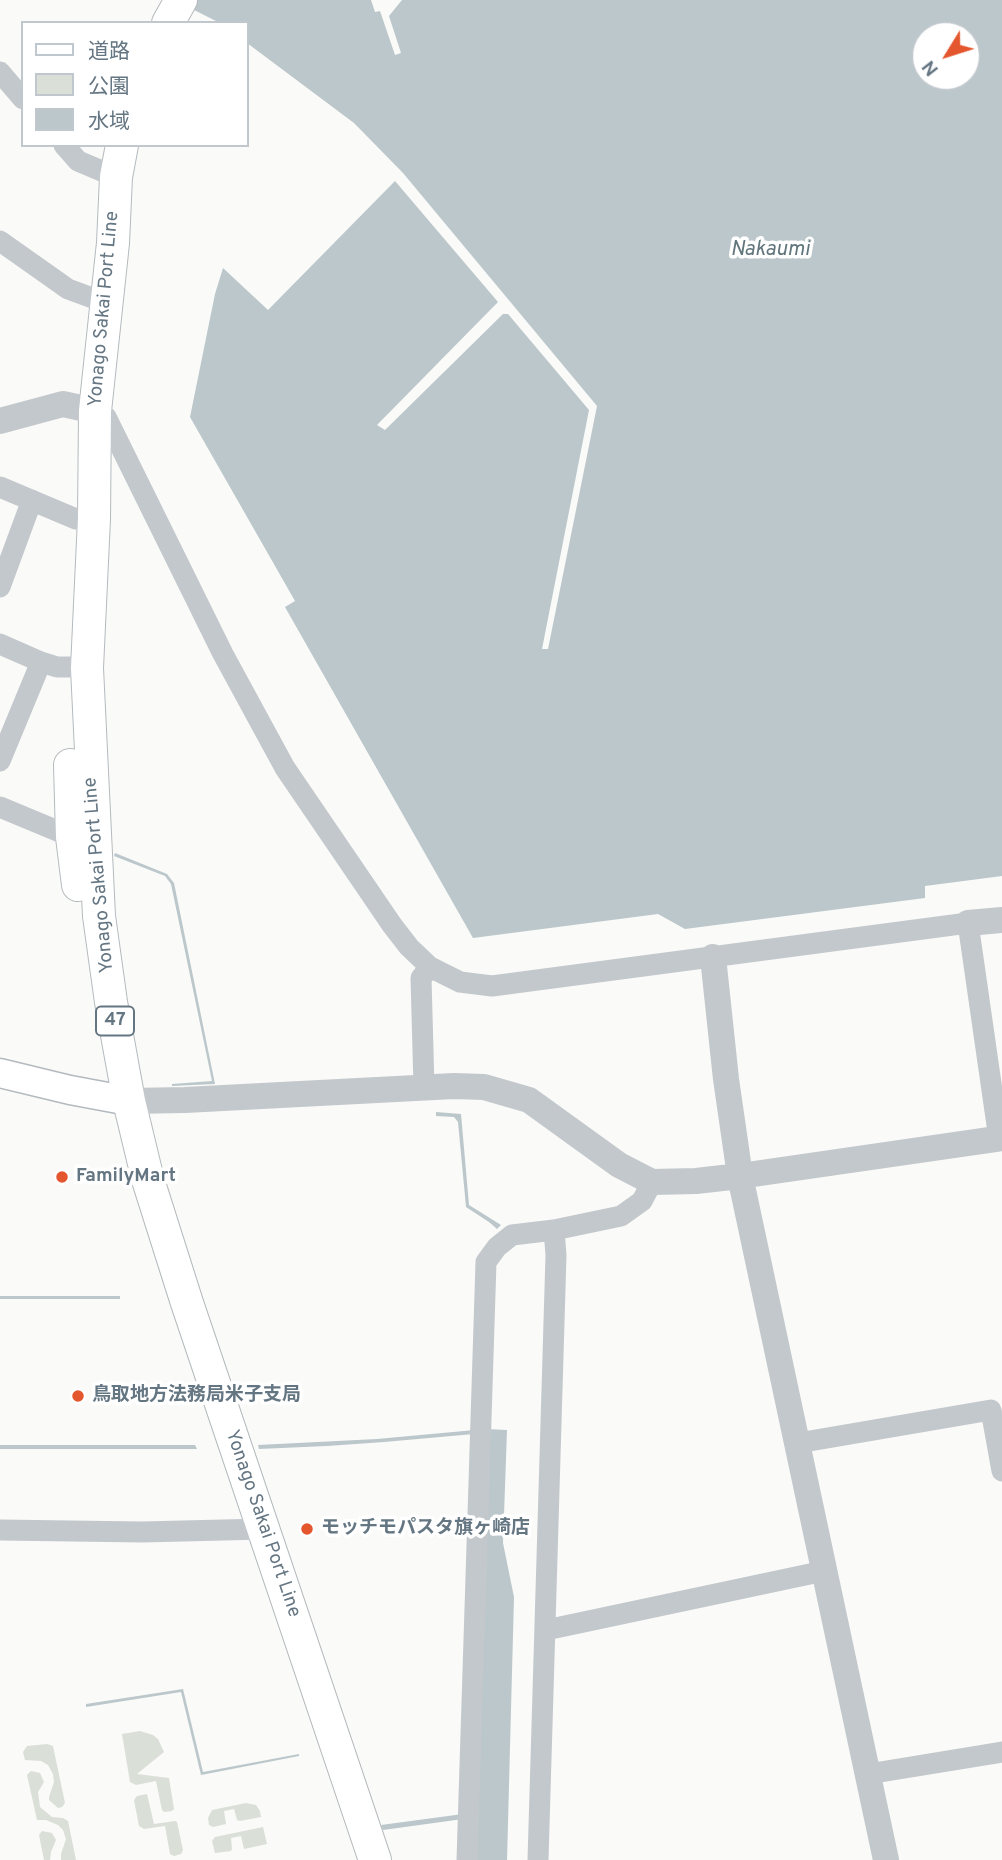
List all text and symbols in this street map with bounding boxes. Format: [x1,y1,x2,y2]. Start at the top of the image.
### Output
legend [21,21,248,147]
north arrow [911,21,981,91]
text: 道路 [88,39,130,66]
text: N [917,55,945,80]
text: 公園 [88,74,130,101]
text: 水域 [88,109,130,136]
street label: Yonago Sakai Port Line [85,210,125,408]
water label: Nakaumi [730,238,810,264]
street label: Yonago Sakai Port Line [80,776,120,974]
road number: 47 [96,1006,134,1036]
place label: FamilyMart [76,1166,176,1188]
marker: FamilyMart [54,1169,70,1185]
place label: 鳥取地方法務局米子支局 [92,1385,301,1407]
marker: 鳥取地方法務局米子支局 [70,1388,86,1404]
street label: Yonago Sakai Port Line [219,1427,305,1621]
place label: モッチモパスタ旗ヶ崎店 [321,1518,530,1540]
marker: モッチモパスタ旗ヶ崎店 [299,1521,315,1537]

